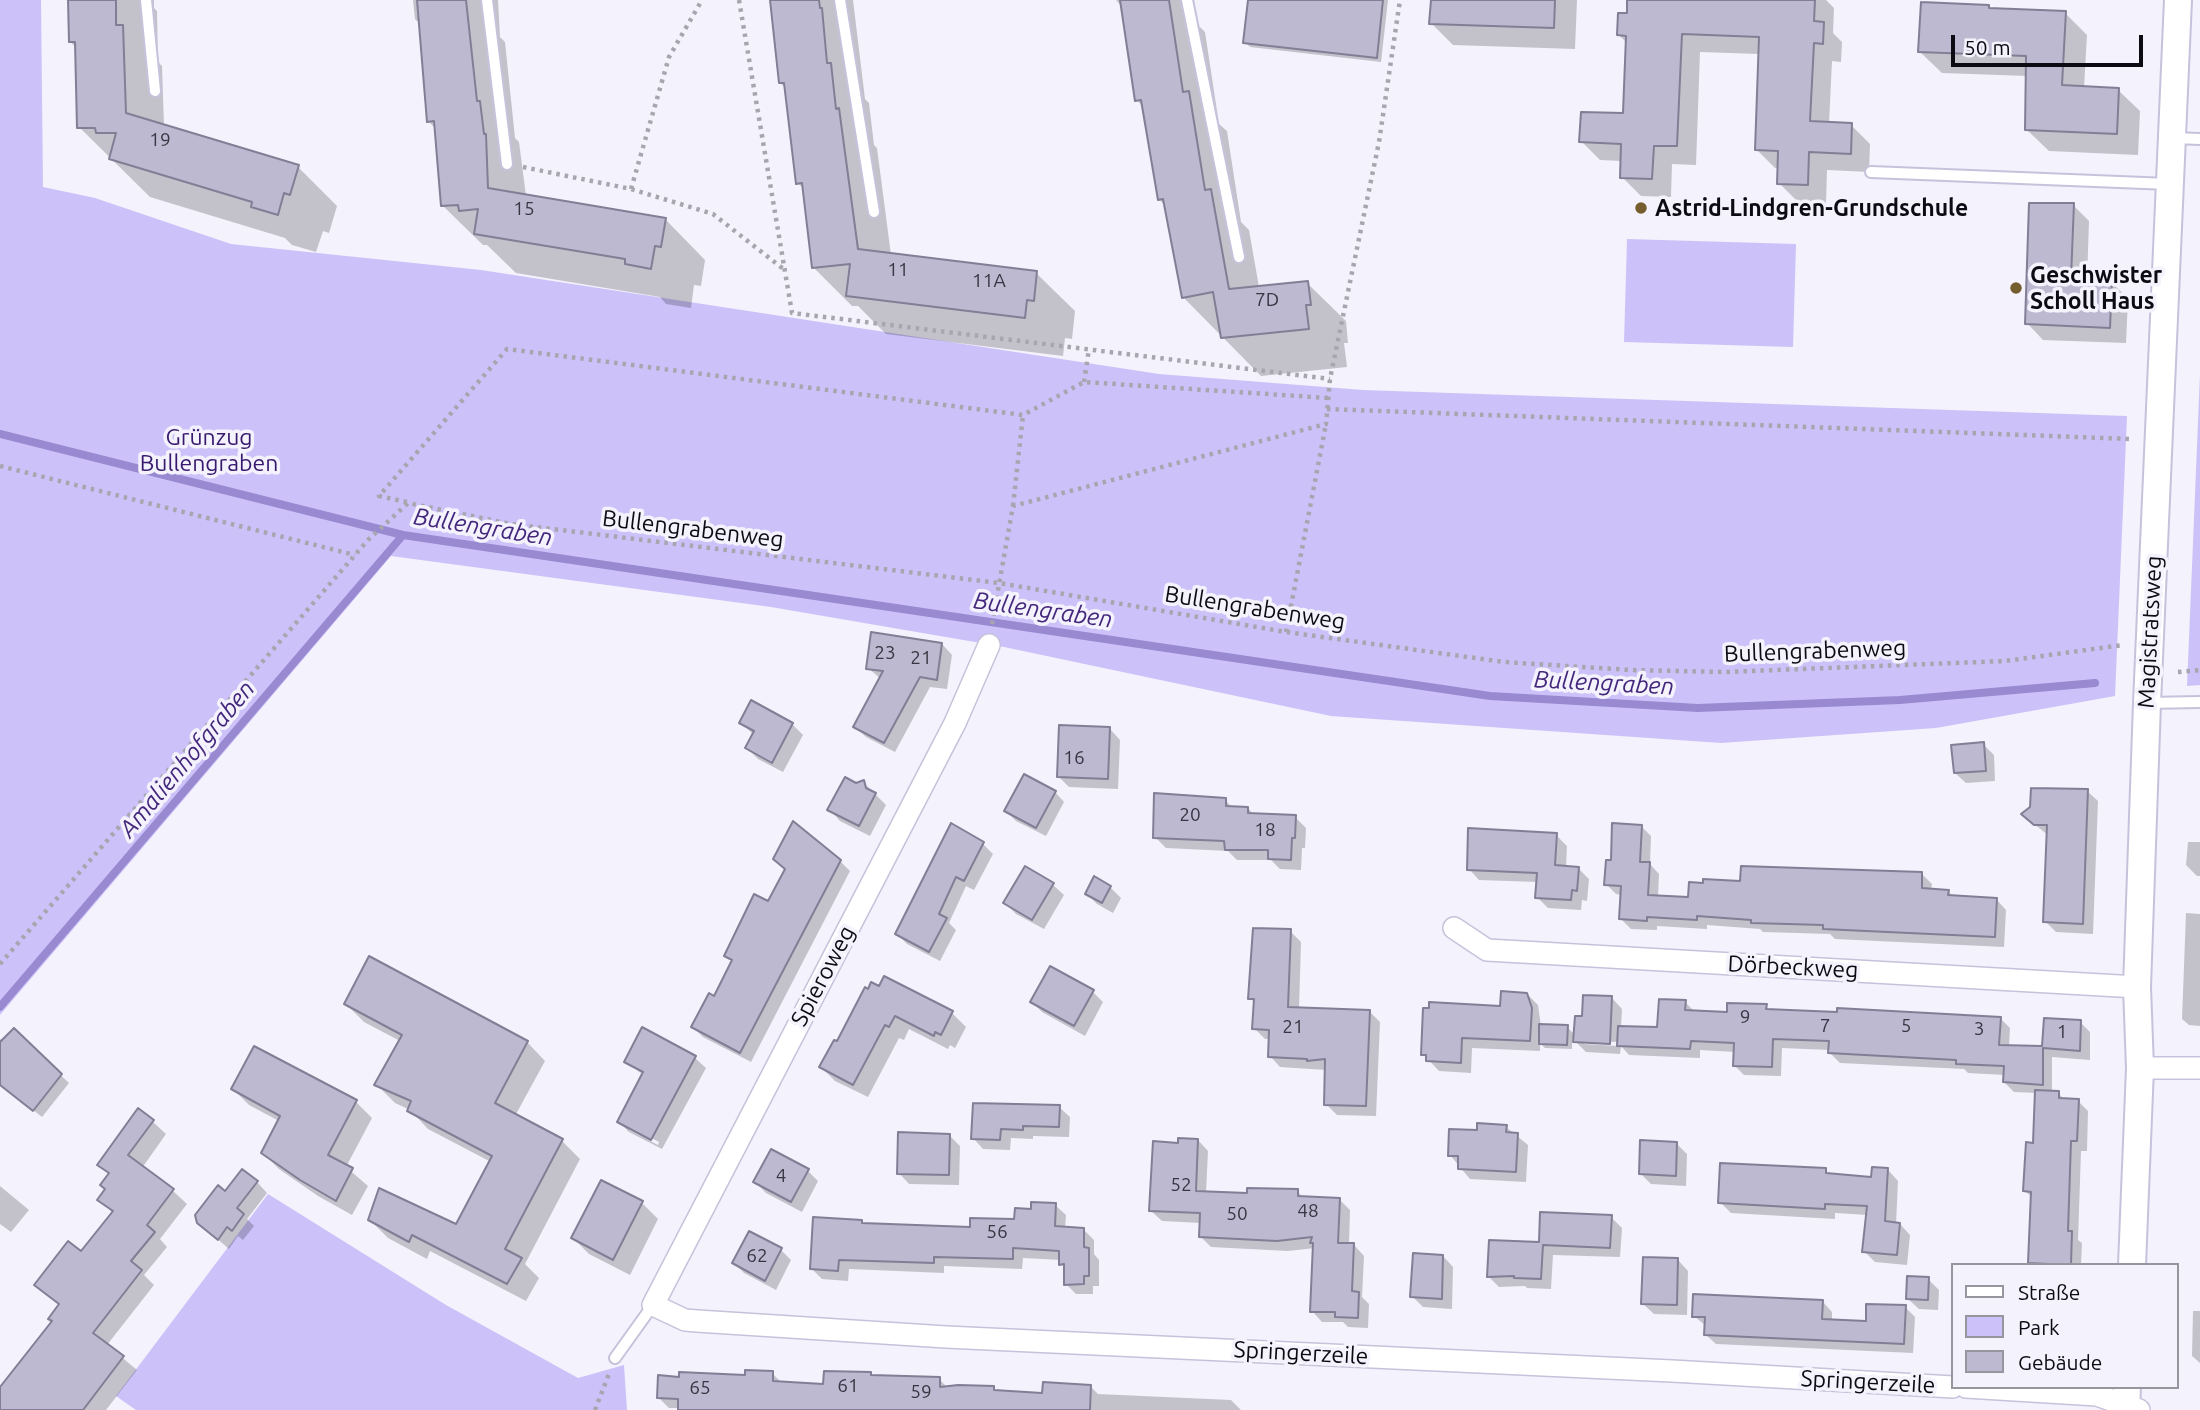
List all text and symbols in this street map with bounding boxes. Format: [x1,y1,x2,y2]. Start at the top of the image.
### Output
scale bar [1955,21,2148,65]
text: 50 m [1964,35,2011,59]
house number: 19 [149,129,171,151]
place label: Astrid-Lindgren-Grundschule [1655,194,1968,222]
house number: 15 [513,198,535,220]
marker: Astrid-Lindgren-Grundschule [1633,200,1649,216]
house number: 11 [887,259,909,281]
place label: Geschwister Scholl Haus [2030,261,2162,315]
house number: 11A [972,270,1006,292]
marker: Geschwister Scholl Haus [2008,280,2024,296]
house number: 7D [1255,289,1279,311]
park label: Grünzug Bullengraben [140,423,278,477]
water label: Bullengraben [412,502,554,552]
street label: Bullengrabenweg [601,504,785,554]
street label: Magistratsweg [2132,555,2168,709]
street label: Bullengrabenweg [1163,580,1347,636]
water label: Bullengraben [972,586,1114,634]
street label: Bullengrabenweg [1723,634,1907,668]
house number: 23 [874,642,896,664]
house number: 21 [910,647,932,669]
water label: Bullengraben [1533,665,1675,701]
water label: Amalienhofgraben [113,675,261,843]
house number: 16 [1063,747,1085,769]
house number: 20 [1179,804,1201,826]
house number: 18 [1254,819,1276,841]
street label: Spieroweg [785,921,861,1031]
street label: Dörbeckweg [1727,950,1859,984]
house number: 9 [1740,1006,1750,1028]
house number: 7 [1820,1015,1830,1037]
house number: 5 [1901,1015,1911,1037]
house number: 21 [1282,1016,1304,1038]
house number: 3 [1974,1018,1984,1040]
house number: 1 [2057,1021,2067,1043]
house number: 4 [776,1165,786,1187]
house number: 52 [1170,1174,1192,1196]
house number: 48 [1297,1200,1319,1222]
house number: 50 [1226,1203,1248,1225]
house number: 56 [986,1221,1008,1243]
house number: 62 [746,1245,768,1267]
legend [1952,1263,2179,1389]
text: Straße [2018,1280,2080,1304]
text: Park [2018,1315,2060,1339]
street label: Springerzeile [1233,1336,1369,1370]
text: Gebäude [2018,1350,2102,1374]
street label: Springerzeile [1800,1365,1936,1399]
house number: 61 [837,1375,859,1397]
house number: 65 [689,1377,711,1399]
house number: 59 [910,1381,932,1403]

